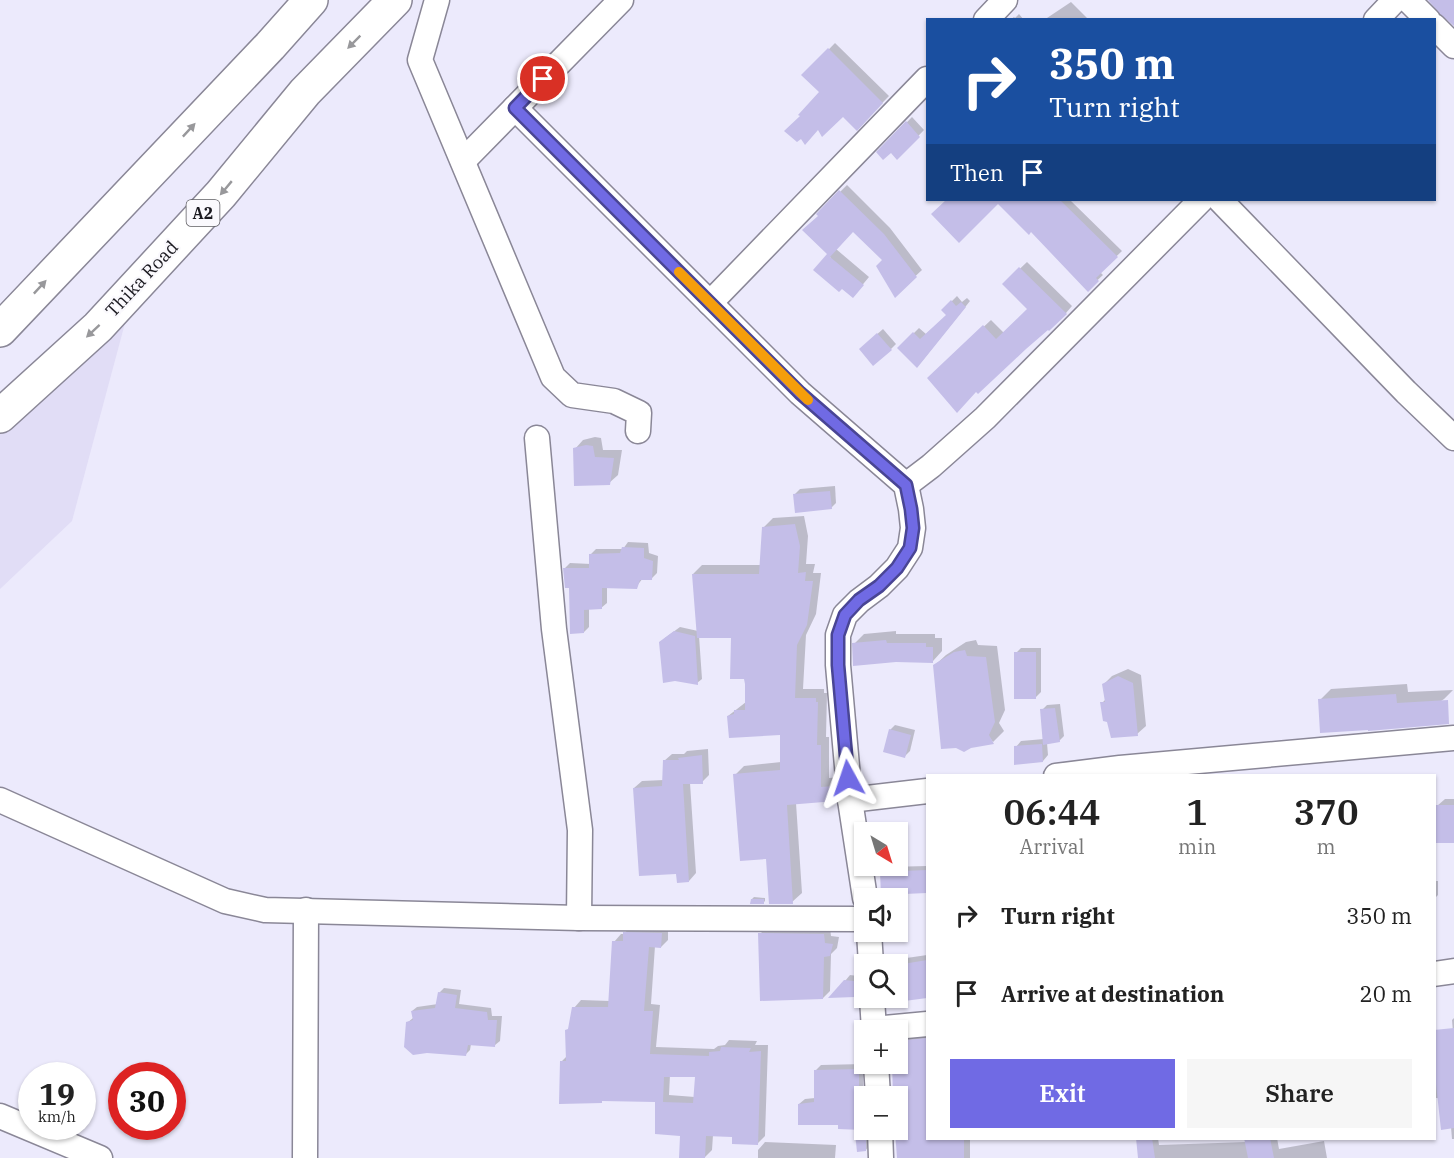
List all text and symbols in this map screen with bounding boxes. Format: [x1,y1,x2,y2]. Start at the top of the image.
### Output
one-way arrow [348,34,362,48]
text: 350 m [1049,36,1175,91]
icon: right [950,42,1028,120]
pin [517,53,568,104]
icon: arrive [526,62,559,95]
text: Turn right [1049,89,1180,124]
one-way arrow [181,124,195,138]
icon: arrive [1016,156,1049,189]
text: Then [950,158,1004,187]
one-way arrow [219,180,232,196]
road number: A2 [186,200,220,226]
street label: Thika Road [100,236,183,322]
one-way arrow [33,280,47,295]
one-way arrow [86,324,101,337]
position arrow [816,746,880,810]
text: 06:44 [1003,788,1101,835]
text: 1 [1186,788,1208,835]
text: 370 [1294,788,1359,835]
north arrow [854,822,908,876]
map controls [854,822,908,1140]
text: Arrival [1019,833,1085,860]
text: min [1178,833,1216,860]
text: m [1317,833,1336,860]
button: sound [854,888,908,942]
icon: right [950,899,983,932]
text: Turn right [1001,901,1115,930]
text: 350 m [1346,901,1412,930]
button: search [854,954,908,1008]
icon: arrive [950,977,983,1010]
text: Arrive at destination [1001,979,1224,1008]
text: 20 m [1360,979,1412,1008]
button: + [854,1020,908,1074]
button: Exit [950,1059,1175,1128]
button: Share [1187,1059,1412,1128]
speed limit sign: 30 [108,1062,186,1140]
text: 19 [39,1074,75,1113]
button: − [854,1086,908,1140]
text: km/h [38,1107,76,1126]

